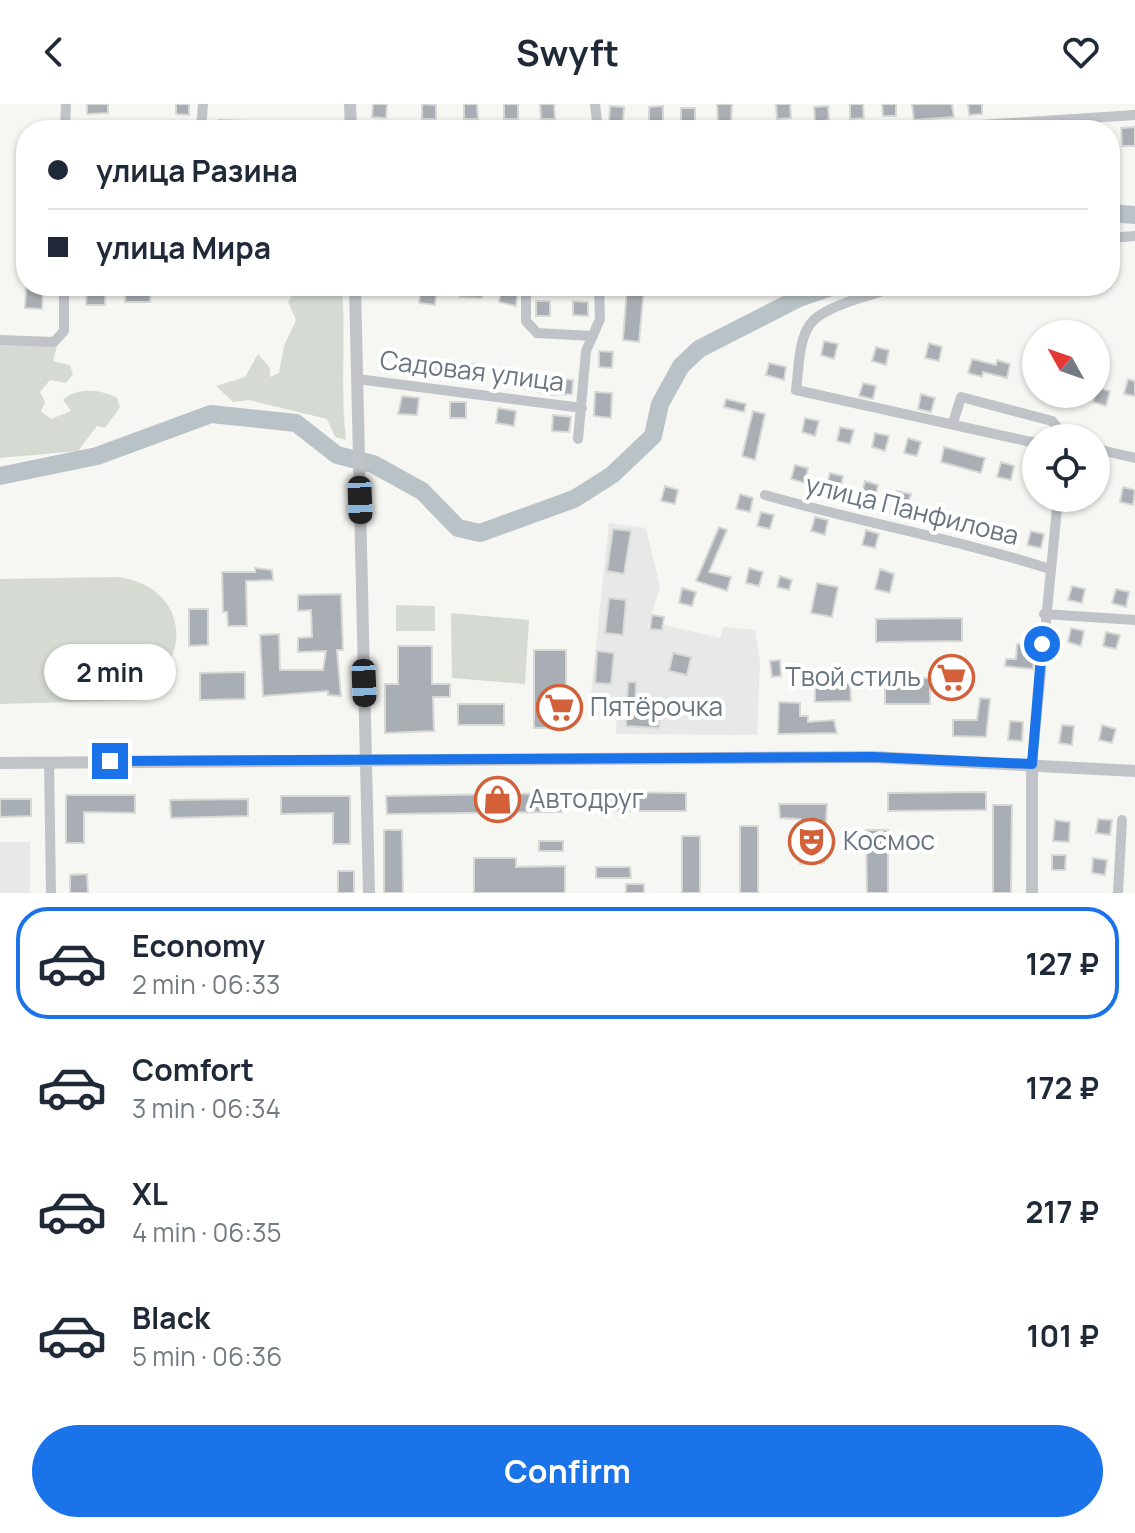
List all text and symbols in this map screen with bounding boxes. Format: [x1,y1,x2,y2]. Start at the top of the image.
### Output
text: Swyft [516,28,619,77]
icon: back [32,30,76,74]
icon: heart [1059,30,1103,74]
text: улица Разина [96,150,298,191]
text: улица Мира [96,227,271,268]
north arrow [1022,320,1110,408]
map controls [1022,320,1110,512]
street label: Садовая улица [378,341,566,399]
button: locate [1022,424,1110,512]
street label: улица Панфилова [802,465,1023,553]
car [347,476,373,524]
route start [1024,626,1060,662]
callout: 2 min [44,645,176,701]
supermarket icon: Твой стиль [928,653,976,701]
text: 2 min [76,654,144,690]
place label: Твой стиль [785,658,921,694]
car [351,659,377,707]
supermarket icon: Пятёрочка [535,683,583,731]
place label: Пятёрочка [590,688,723,724]
route end [92,743,128,779]
shop icon: Автодруг [474,775,522,823]
place label: Автодруг [529,780,644,816]
theatre icon: Космос [788,817,836,865]
place label: Космос [843,822,935,858]
text: Economy [132,925,265,966]
icon: car [36,927,108,999]
text: 127 ₽ [1025,943,1099,984]
text: 2 min · 06:33 [132,966,280,1002]
text: Comfort [132,1049,254,1090]
icon: car [36,1051,108,1123]
text: 172 ₽ [1025,1067,1099,1108]
text: 3 min · 06:34 [132,1090,281,1126]
text: XL [132,1173,168,1214]
icon: car [36,1175,108,1247]
text: 217 ₽ [1025,1191,1099,1232]
text: 4 min · 06:35 [132,1214,282,1250]
text: Black [132,1297,210,1338]
icon: car [36,1299,108,1371]
text: 101 ₽ [1026,1315,1099,1356]
text: 5 min · 06:36 [132,1338,282,1374]
button: Confirm [32,1425,1103,1517]

